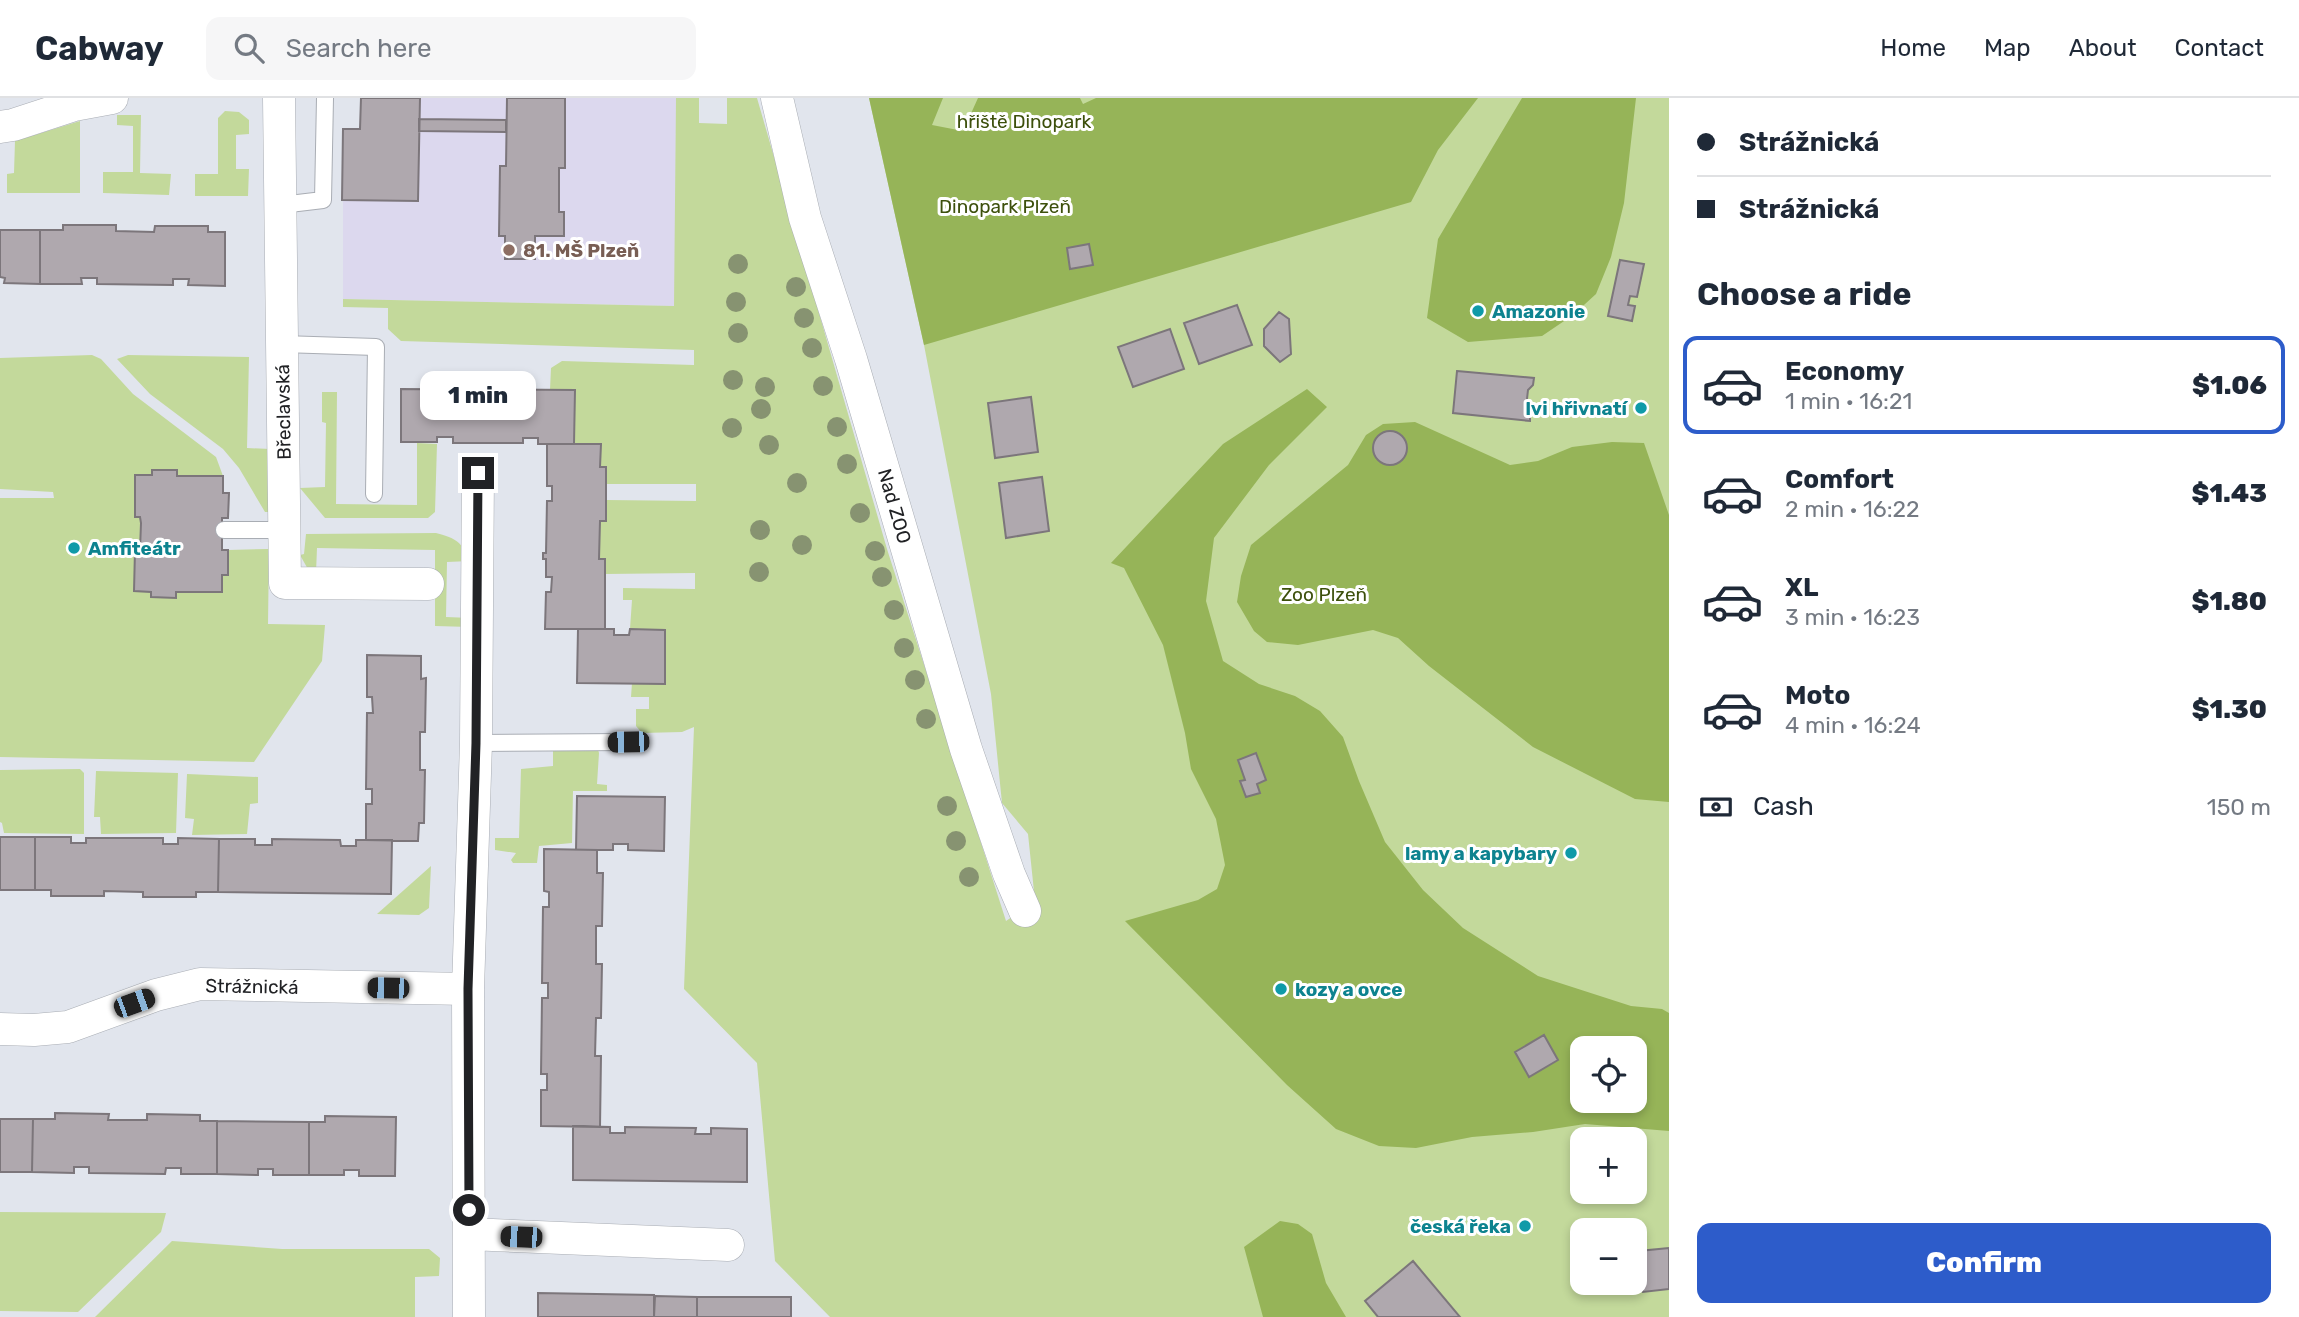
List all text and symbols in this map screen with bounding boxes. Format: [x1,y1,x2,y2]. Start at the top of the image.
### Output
search box [206,17,696,80]
text: Cabway [35,29,164,68]
icon: search [230,29,268,67]
text: Search here [286,33,432,64]
text: Home [1880,34,1946,62]
text: Map [1984,34,2031,62]
text: About [2069,34,2137,62]
text: Contact [2175,34,2264,62]
park label: hřiště Dinopark [957,110,1092,133]
text: Strážnická [1739,127,1879,158]
text: Strážnická [1739,194,1879,225]
park label: Dinopark Plzeň [939,195,1071,218]
place label: 81. MŠ Plzeň [523,239,639,262]
marker: 81. MŠ Plzeň [501,242,517,258]
text: Choose a ride [1697,275,1911,313]
place label: Amazonie [1492,300,1585,323]
marker: Amazonie [1470,303,1486,319]
icon: car [1701,354,1764,417]
text: Economy [1785,356,1904,387]
street label: Břeclavská [271,364,296,460]
text: $1.06 [2192,370,2267,401]
callout: 1 min [420,372,536,420]
text: 1 min [448,381,508,409]
text: 1 min · 16:21 [1785,387,1912,415]
place label: lvi hřivnatí [1525,397,1629,420]
marker: lvi hřivnatí [1633,400,1649,416]
route end [462,457,494,489]
icon: car [1701,462,1764,525]
text: Comfort [1785,464,1894,495]
street label: Nad ZOO [873,466,916,546]
text: $1.43 [2192,478,2267,509]
text: 2 min · 16:22 [1785,495,1920,523]
place label: Amfiteátr [88,537,181,560]
marker: Amfiteátr [66,540,82,556]
icon: car [1701,570,1764,633]
text: XL [1785,572,1818,603]
park label: Zoo Plzeň [1281,583,1367,606]
text: $1.80 [2191,586,2267,617]
text: 3 min · 16:23 [1785,603,1920,631]
icon: car [1701,678,1764,741]
text: Moto [1785,680,1850,711]
text: $1.30 [2192,694,2267,725]
text: 4 min · 16:24 [1785,711,1921,739]
car [607,731,650,753]
icon: cash [1697,788,1735,826]
text: Cash [1753,791,1814,822]
text: 150 m [2207,793,2271,821]
place label: lamy a kapybary [1405,842,1558,865]
marker: lamy a kapybary [1563,845,1579,861]
street label: Strážnická [205,974,299,999]
car [367,977,410,999]
place label: kozy a ovce [1295,978,1402,1001]
marker: kozy a ovce [1273,981,1289,997]
car [111,986,158,1020]
map controls [1570,1036,1647,1295]
button: locate [1570,1036,1647,1113]
button: + [1570,1127,1647,1204]
route start [453,1194,485,1226]
place label: česká řeka [1410,1215,1511,1238]
marker: česká řeka [1517,1218,1533,1234]
button: − [1570,1218,1647,1295]
button: Confirm [1697,1223,2271,1303]
car [500,1226,543,1248]

